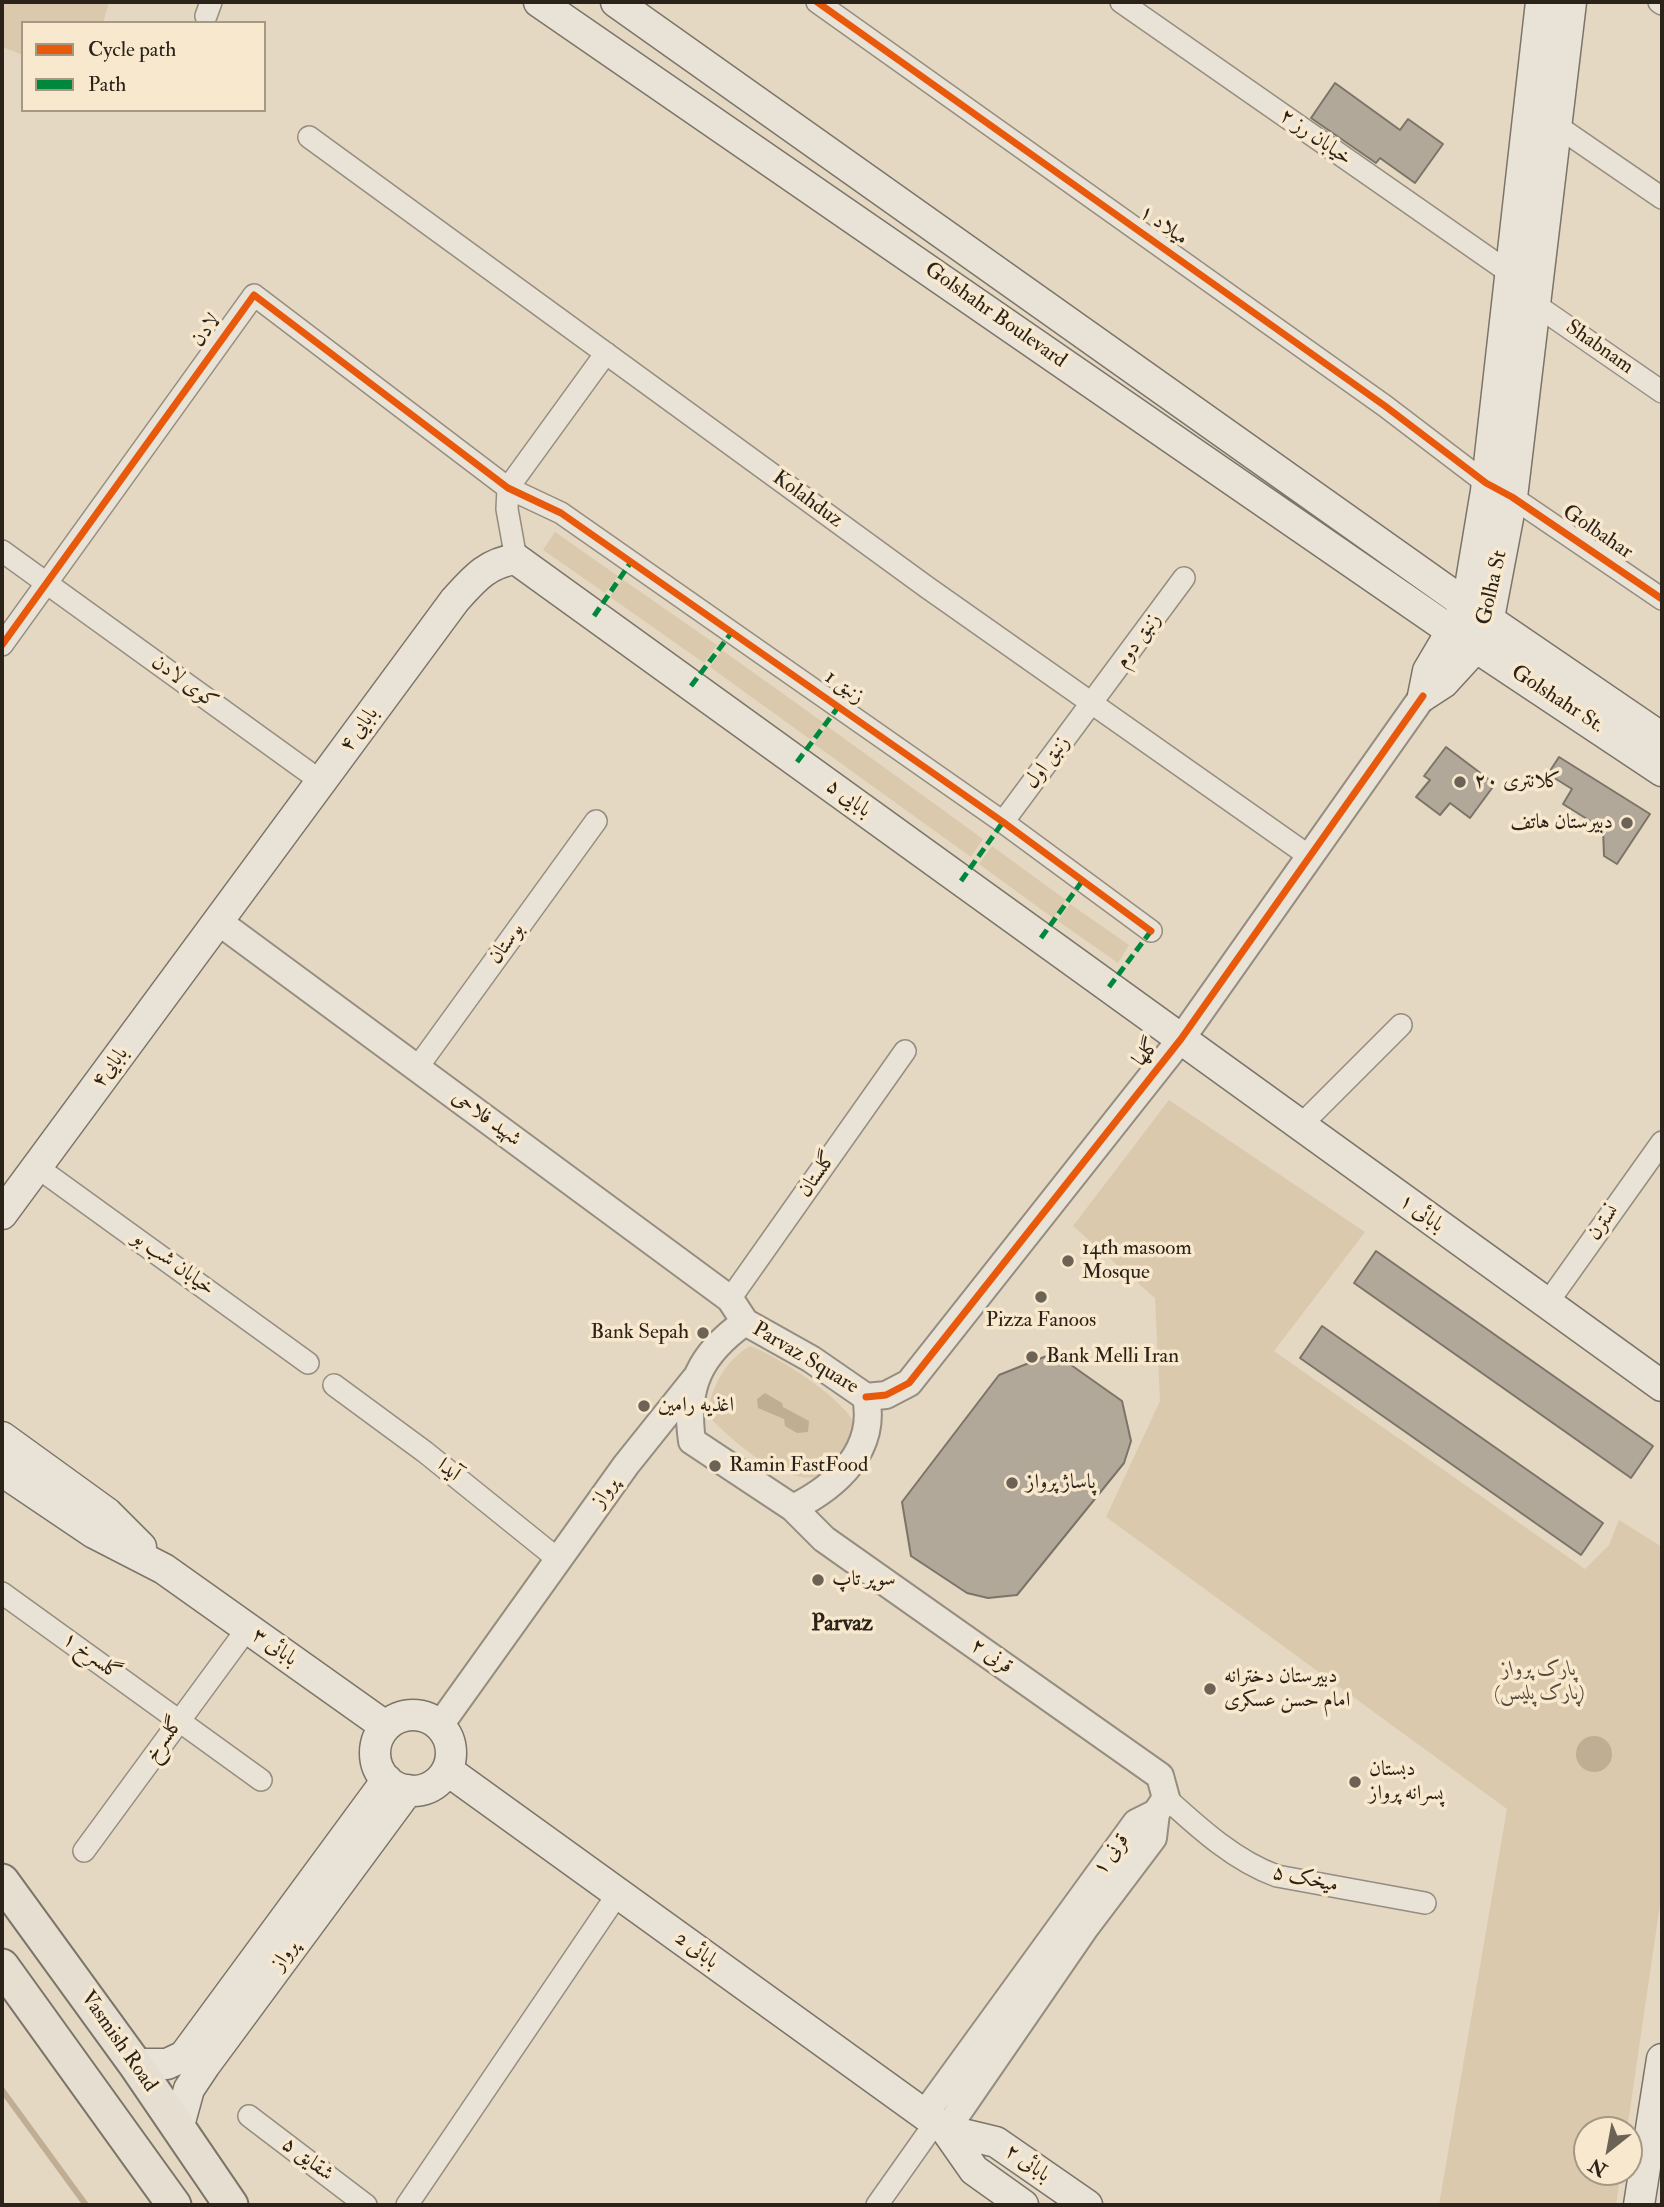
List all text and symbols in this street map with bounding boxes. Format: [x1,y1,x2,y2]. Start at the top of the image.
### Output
legend [21,21,266,112]
text: Cycle path [88,36,176,63]
text: Path [88,71,126,98]
street label: خیابان رز ۲ [1274,104,1356,172]
street label: میلاد ۱ [1134,200,1192,252]
street label: Golshahr Boulevard [919,258,1071,374]
street label: لادن [187,309,227,353]
street label: Shabnam [1560,315,1638,381]
street label: Kolahduz [767,466,847,534]
street label: Golbahar [1557,500,1637,566]
street label: Golha St [1472,548,1514,628]
street label: زنبق دوم [1111,608,1167,674]
street label: کوی لادن [146,650,222,716]
street label: Golshahr St. [1506,661,1608,739]
street label: زنبق 1 [819,666,869,710]
street label: بابایی ۴ [335,702,385,758]
street label: زنبق اول [1020,731,1076,795]
place label: کلانتری ۲۰ [1474,769,1561,795]
street label: ۵ بابایی [820,774,876,824]
marker: کلانتری ۲۰ [1452,774,1468,790]
place label: دبیرستان هاتف [1510,810,1613,836]
marker: دبیرستان هاتف [1619,815,1635,831]
street label: بوستان [484,918,530,970]
street label: گلها [1128,1034,1166,1072]
street label: بابایی۴ [87,1042,135,1094]
street label: شهید فلاحی [446,1085,526,1153]
street label: گلستان [793,1147,843,1203]
street label: بابائی ۱ [1393,1189,1449,1239]
street label: نسترن [1583,1200,1625,1246]
street label: خیابان شب بو [127,1226,219,1302]
place label: 14th masoom Mosque [1082,1236,1192,1286]
marker: 14th masoom Mosque [1060,1253,1076,1269]
marker: Pizza Fanoos [1033,1289,1049,1305]
place label: Pizza Fanoos [986,1308,1096,1334]
street label: Parvaz Square [747,1317,863,1401]
place label: Bank Sepah [591,1320,689,1346]
marker: Bank Sepah [695,1325,711,1341]
place label: Bank Melli Iran [1046,1344,1179,1370]
marker: Bank Melli Iran [1024,1349,1040,1365]
place label: اغذیه رامین [658,1393,734,1419]
marker: اغذیه رامین [636,1398,652,1414]
place label: Ramin FastFood [729,1453,868,1479]
street label: آیدا [431,1454,465,1488]
marker: Ramin FastFood [707,1458,723,1474]
place label: پاساژ پرواز [1026,1470,1096,1496]
street label: پرواز [587,1473,625,1513]
marker: پاساژ پرواز [1004,1475,1020,1491]
place label: سوپر تاپ [832,1567,896,1593]
marker: سوپر تاپ [810,1572,826,1588]
district label: Parvaz [811,1611,873,1639]
street label: بابائی ۳ [246,1623,302,1673]
street label: گلسرخ ۱ [57,1627,125,1687]
street label: قرنی ۲ [965,1634,1017,1680]
park label: پارک پرواز (پارک پلیس) [1494,1657,1584,1707]
place label: دبیرستان دخترانه امام حسن عسکری [1224,1664,1350,1714]
marker: دبیرستان دخترانه امام حسن عسکری [1202,1681,1218,1697]
street label: گلسرخ [140,1712,190,1768]
place label: دبستان پسرانه پرواز [1369,1757,1444,1807]
marker: دبستان پسرانه پرواز [1347,1774,1363,1790]
street label: قرنی ۱ [1088,1829,1136,1881]
street label: میخک ۵ [1270,1861,1340,1899]
street label: بابائی 2 [669,1927,723,1975]
street label: پرواز [267,1936,305,1976]
street label: Vasmish Road [74,1987,162,2097]
north arrow [1573,2116,1643,2186]
street label: شقایق ۵ [276,2132,338,2188]
street label: بابائی ۲ [999,2139,1055,2189]
text: N [1585,2153,1612,2182]

